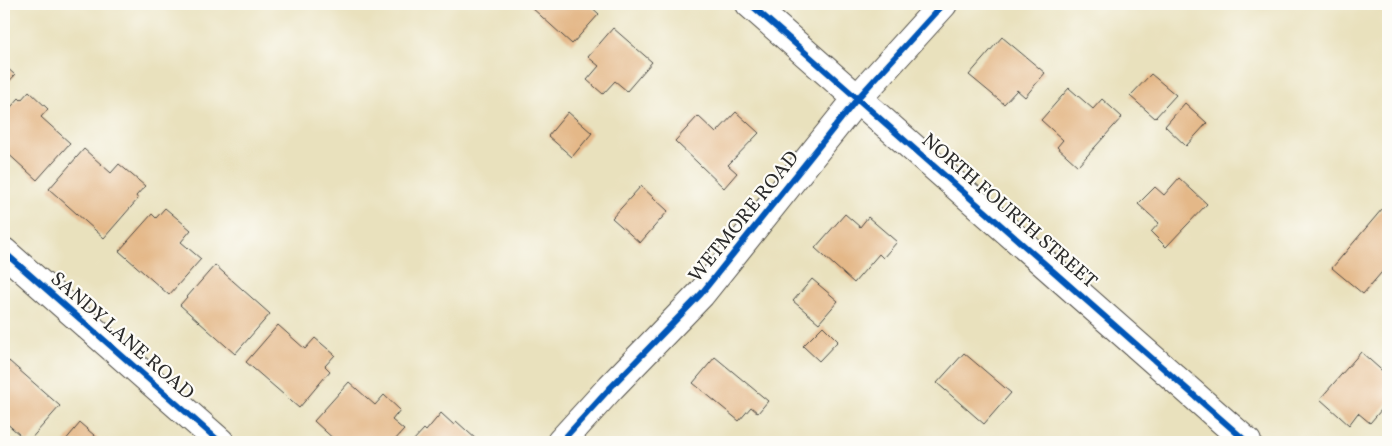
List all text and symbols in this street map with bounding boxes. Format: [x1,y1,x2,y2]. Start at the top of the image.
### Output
street label: NORTH FOURTH STREET [915,127,1103,296]
street label: WETMORE ROAD [683,145,806,289]
street label: SANDY LANE ROAD [44,266,200,407]

